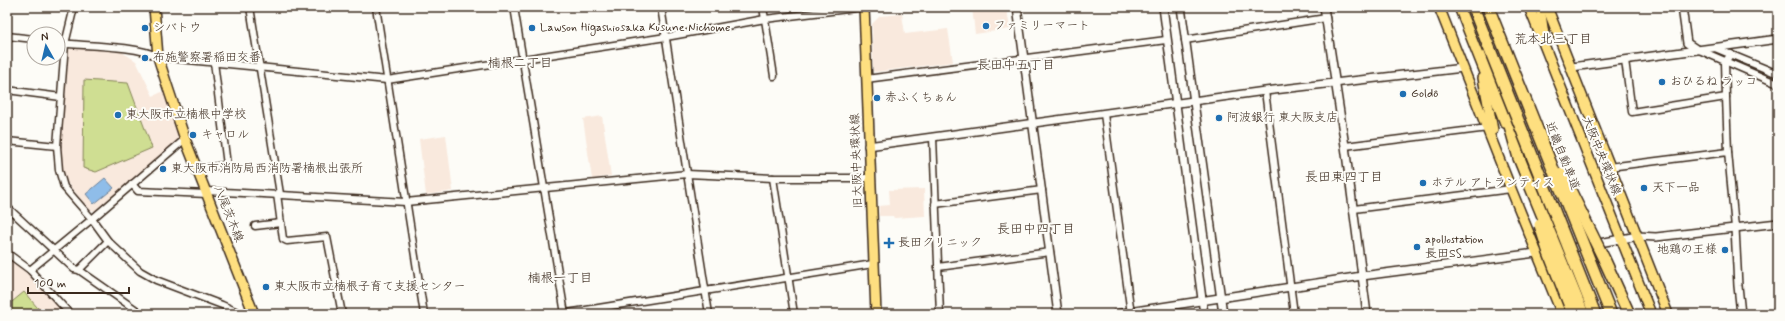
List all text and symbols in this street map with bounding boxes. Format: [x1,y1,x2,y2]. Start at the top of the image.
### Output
place label: ファミリーマート [994,18,1090,34]
place label: シバトウ [153,20,201,36]
place label: Lawson Higashiosaka Kusune Nichome [540,20,730,36]
marker: ファミリーマート [981,21,991,31]
marker: シバトウ [140,23,150,33]
marker: Lawson Higashiosaka Kusune Nichome [527,23,537,33]
north arrow [26,26,66,66]
text: N [40,30,49,45]
district label: 荒本北三丁目 [1514,31,1592,48]
place label: 布施警察署稲田交番 [153,50,261,66]
marker: 布施警察署稲田交番 [140,53,150,63]
district label: 楠根二丁目 [487,55,553,72]
district label: 長田中五丁目 [977,57,1055,74]
place label: おひるね ラッコ [1670,74,1757,90]
marker: おひるね ラッコ [1657,77,1667,87]
place label: Goldô [1411,86,1438,102]
marker: Goldô [1398,89,1408,99]
place label: 赤ふくちぁん [885,90,957,106]
marker: 赤ふくちぁん [872,93,882,103]
place label: 東大阪市立楠根中学校 [126,107,246,123]
marker: 東大阪市立楠根中学校 [113,110,123,120]
place label: 阿波銀行 東大阪支店 [1227,110,1338,126]
street label: 旧大阪中央環状線 [847,113,867,209]
marker: 阿波銀行 東大阪支店 [1214,113,1224,123]
street label: 大阪中央環状線 [1578,114,1624,198]
street label: 近畿自動車道 [1541,120,1583,192]
place label: キャロル [201,127,249,143]
marker: キャロル [188,130,198,140]
place label: 東大阪市消防局西消防署楠根出張所 [171,161,363,177]
marker: 東大阪市消防局西消防署楠根出張所 [158,164,168,174]
district label: 長田東四丁目 [1305,169,1383,186]
place label: ホテル アトランティス [1431,175,1554,191]
marker: ホテル アトランティス [1418,178,1428,188]
place label: 天下一品 [1652,180,1700,196]
street label: 八尾茨木線 [209,183,247,245]
marker: 天下一品 [1639,183,1649,193]
district label: 長田中四丁目 [997,221,1075,238]
place label: apollostation 長田SS [1425,232,1484,262]
place label: 長田クリニック [898,235,982,251]
marker: 長田クリニック [883,237,895,249]
marker: apollostation 長田SS [1412,242,1422,252]
place label: 地鶏の王様 [1657,242,1717,258]
marker: 地鶏の王様 [1720,245,1730,255]
scale bar [28,269,129,295]
district label: 楠根一丁目 [527,270,593,287]
text: 100 m [34,276,66,292]
place label: 東大阪市立楠根子育て支援センター [274,279,466,295]
marker: 東大阪市立楠根子育て支援センター [261,282,271,292]

